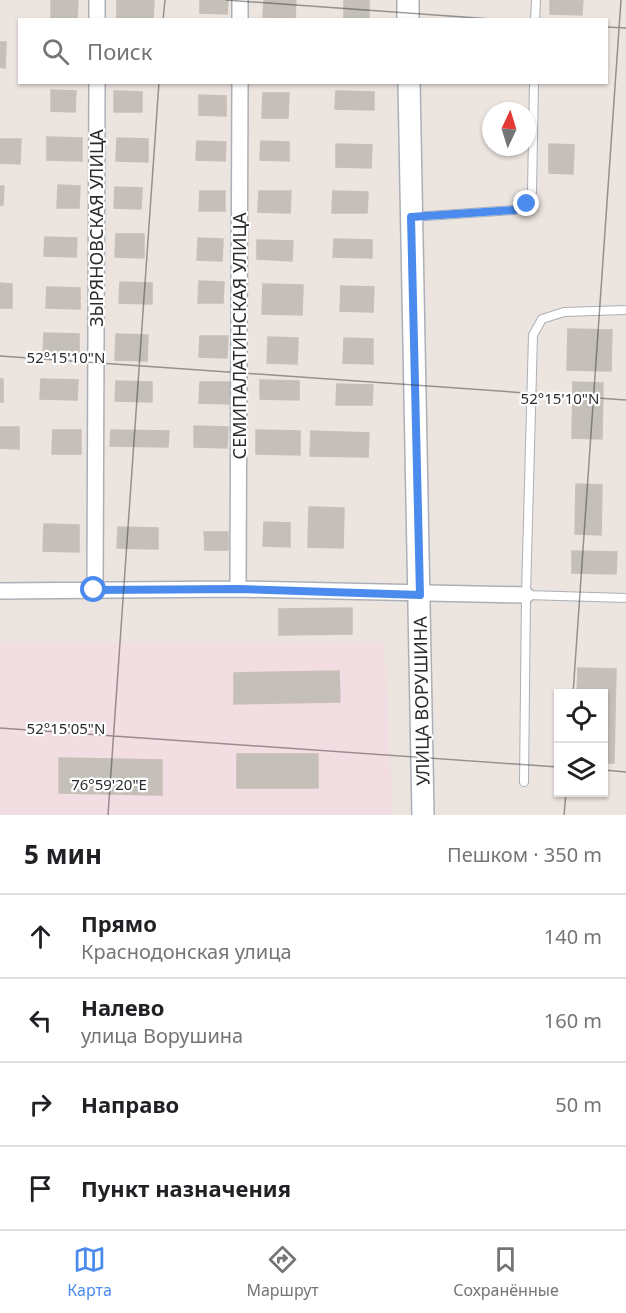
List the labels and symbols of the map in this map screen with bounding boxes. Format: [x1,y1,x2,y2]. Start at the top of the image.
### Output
north arrow [482,102,536,156]
street label: ЗЫРЯНОВСКАЯ УЛИЦА [84,129,108,327]
route end [513,190,539,216]
street label: СЕМИПАЛАТИНСКАЯ УЛИЦА [227,212,251,459]
text: 52°15'10"N [27,347,105,367]
text: 52°15'10"N [521,388,599,408]
route start [80,576,106,602]
street label: УЛИЦА ВОРУШИНА [408,616,434,786]
text: 52°15'05"N [27,718,105,738]
text: 76°59'20"E [71,774,147,794]

